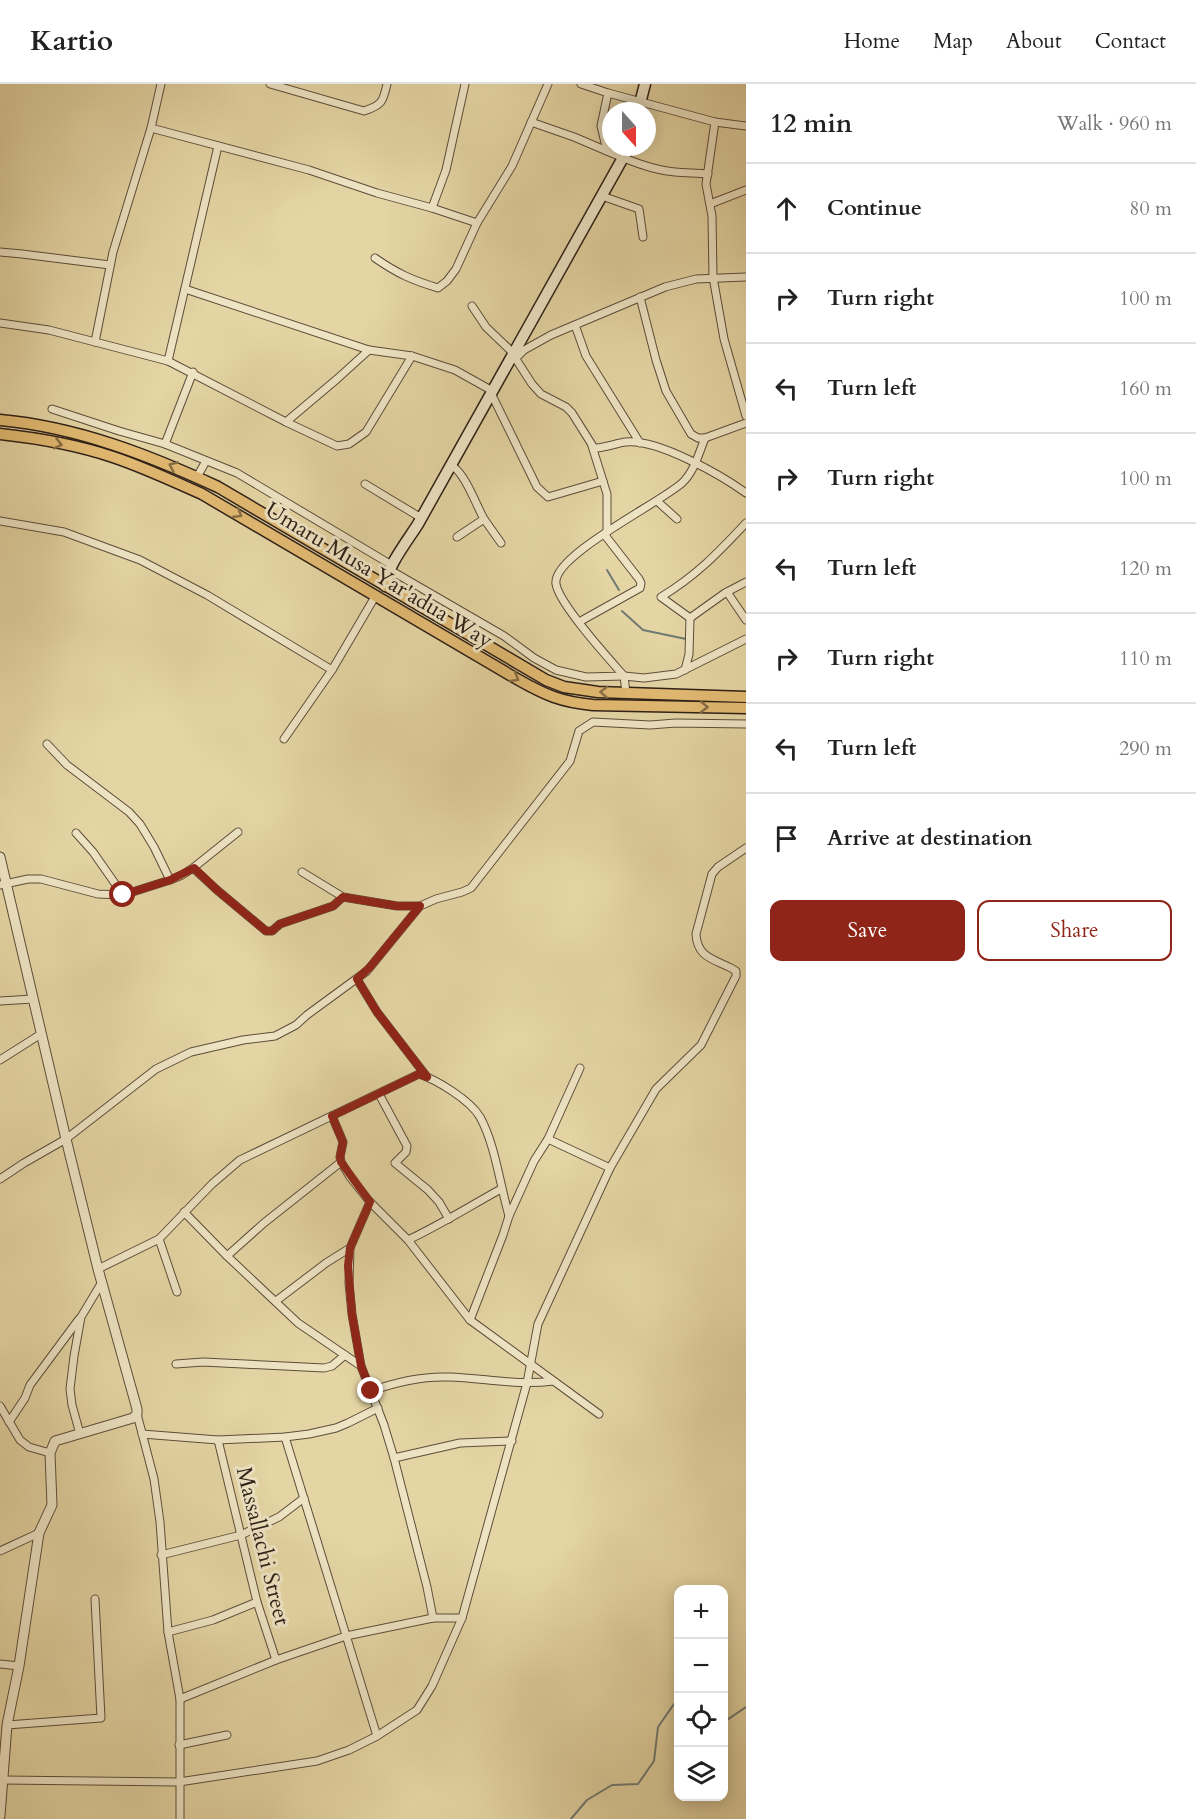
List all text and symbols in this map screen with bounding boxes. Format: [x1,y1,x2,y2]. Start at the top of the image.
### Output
text: Kartio [30,22,113,60]
text: Home [844,27,900,56]
text: Map [933,27,973,56]
text: About [1006,27,1062,56]
text: Contact [1095,27,1166,56]
north arrow [602,102,656,156]
text: 12 min [770,106,853,141]
text: Walk · 960 m [1057,110,1172,137]
icon: ahead [770,192,803,225]
text: Continue [827,193,922,223]
text: 80 m [1129,195,1172,222]
icon: right [770,282,803,315]
text: Turn right [827,283,934,313]
text: 100 m [1119,285,1172,312]
icon: left [770,372,803,405]
text: Turn left [827,373,916,403]
text: 160 m [1119,375,1172,402]
one-way arrow [52,436,62,449]
one-way arrow [169,462,180,474]
icon: right [770,462,803,495]
text: Turn right [827,463,934,493]
text: 100 m [1119,465,1172,492]
street label: Umaru Musa Yar'adua Way [260,495,499,655]
one-way arrow [232,507,242,519]
icon: left [770,552,803,585]
text: Turn left [827,553,916,583]
text: 120 m [1119,555,1172,582]
icon: right [770,642,803,675]
text: Turn right [827,643,934,673]
text: 110 m [1119,645,1172,672]
one-way arrow [508,670,519,682]
one-way arrow [599,685,608,698]
one-way arrow [699,701,708,714]
icon: left [770,732,803,765]
text: Turn left [827,733,916,763]
text: 290 m [1119,735,1172,762]
icon: arrive [770,822,803,855]
text: Arrive at destination [827,823,1032,853]
route start [109,881,135,907]
button: Save [770,900,965,961]
button: Share [977,900,1172,961]
route end [357,1377,383,1403]
street label: Massallachi Street [229,1464,297,1628]
map controls [674,1585,728,1801]
button: + [674,1585,728,1639]
button: − [674,1639,728,1693]
button: locate [674,1693,728,1747]
button: layers [674,1747,728,1801]

